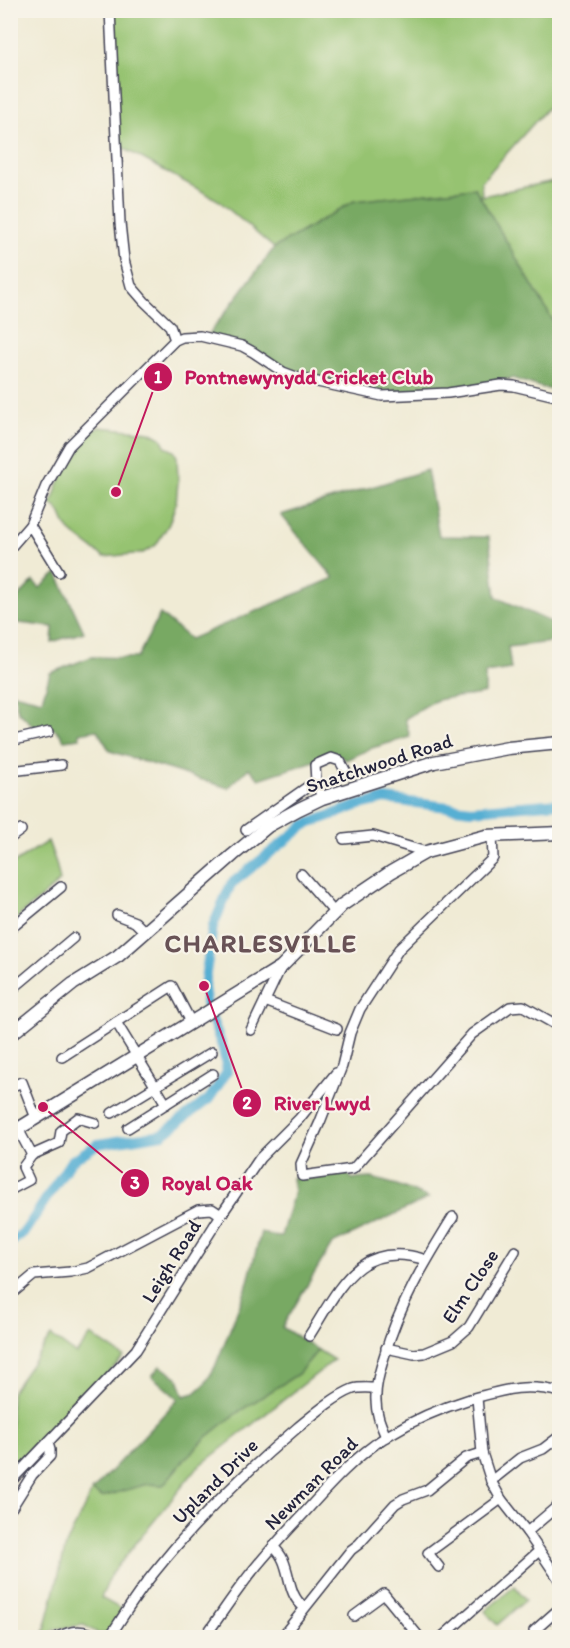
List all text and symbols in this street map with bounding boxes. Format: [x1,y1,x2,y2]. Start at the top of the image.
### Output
callout: Pontnewynydd Cricket Club [143,357,446,396]
text: Pontnewynydd Cricket Club [184,364,434,390]
text: 1 [154,366,163,388]
street label: Snatchwood Road [303,728,455,798]
district label: CHARLESVILLE [165,927,357,959]
callout: River Lwyd [232,1083,382,1122]
text: River Lwyd [274,1090,371,1116]
text: 2 [242,1092,252,1114]
callout: Royal Oak [120,1163,265,1202]
text: Royal Oak [161,1170,254,1196]
text: 3 [130,1172,140,1194]
street label: Leigh Road [136,1215,206,1307]
street label: Elm Close [436,1244,504,1328]
street label: Newman Road [259,1431,363,1535]
street label: Upland Drive [167,1433,263,1529]

